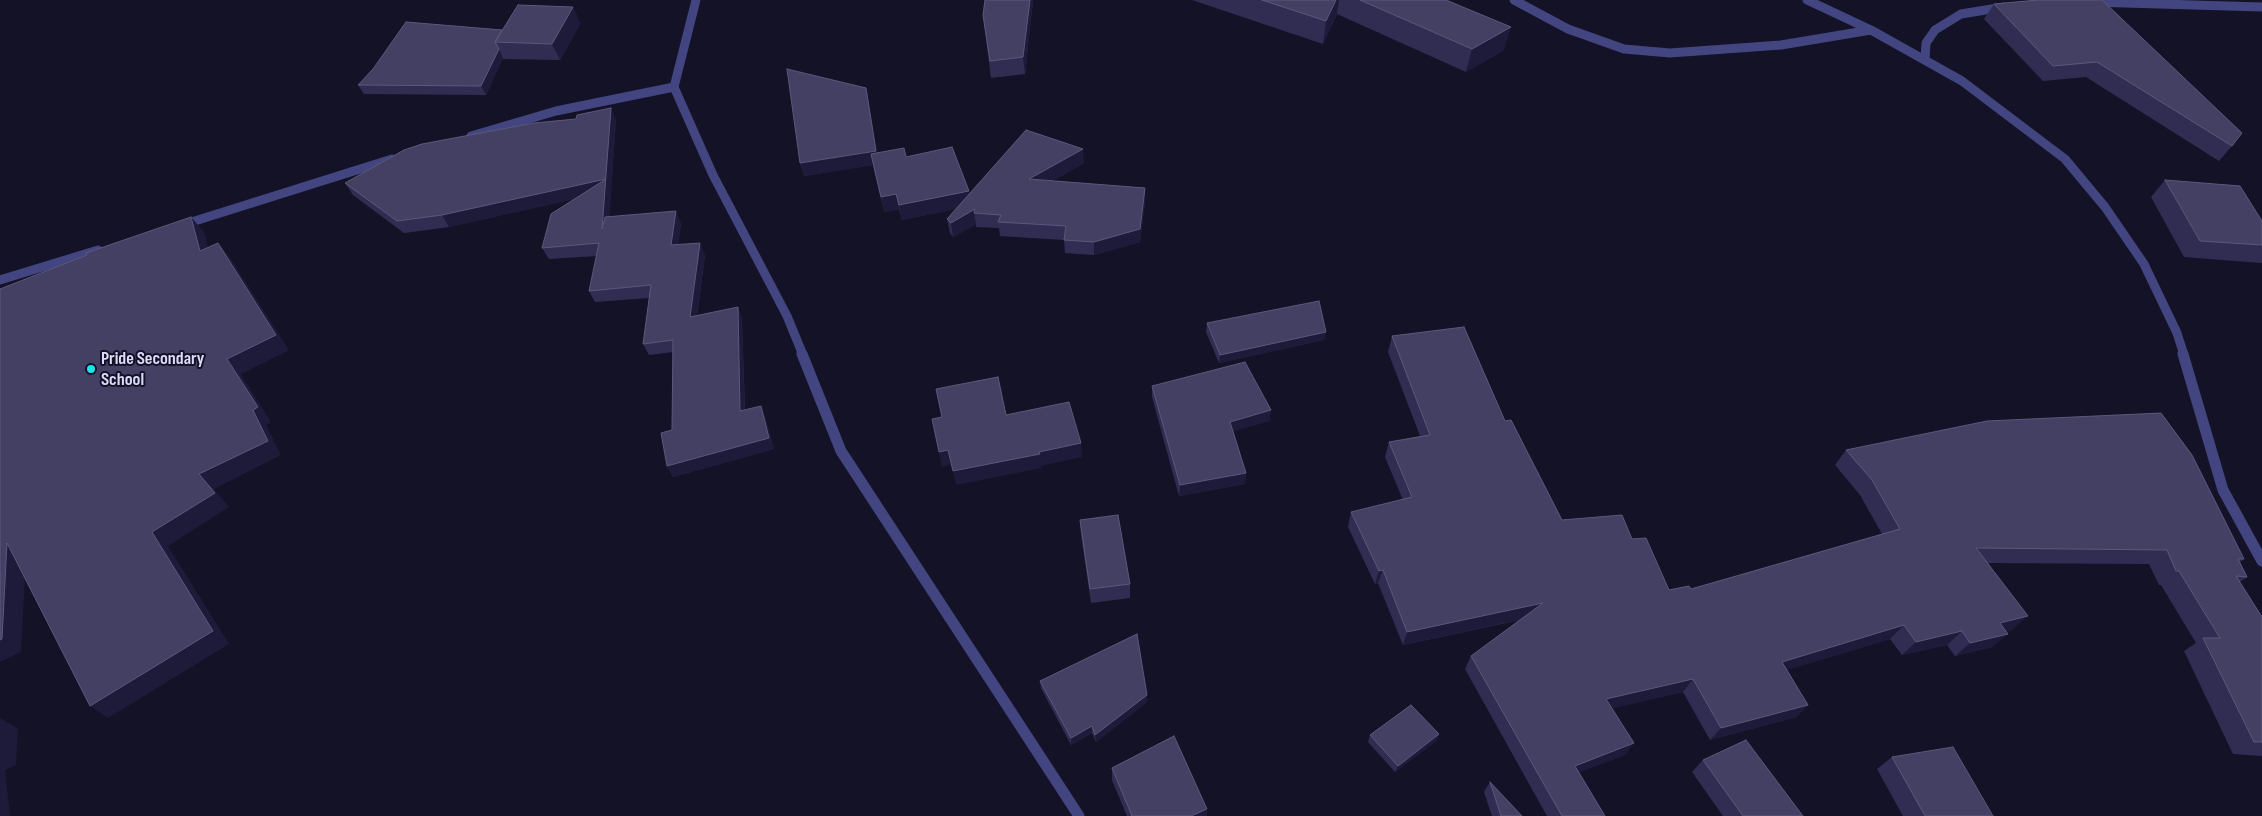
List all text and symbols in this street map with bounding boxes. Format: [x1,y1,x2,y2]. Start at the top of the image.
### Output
place label: Pride Secondary School [101,348,204,390]
marker: Pride Secondary School [85,363,97,375]

